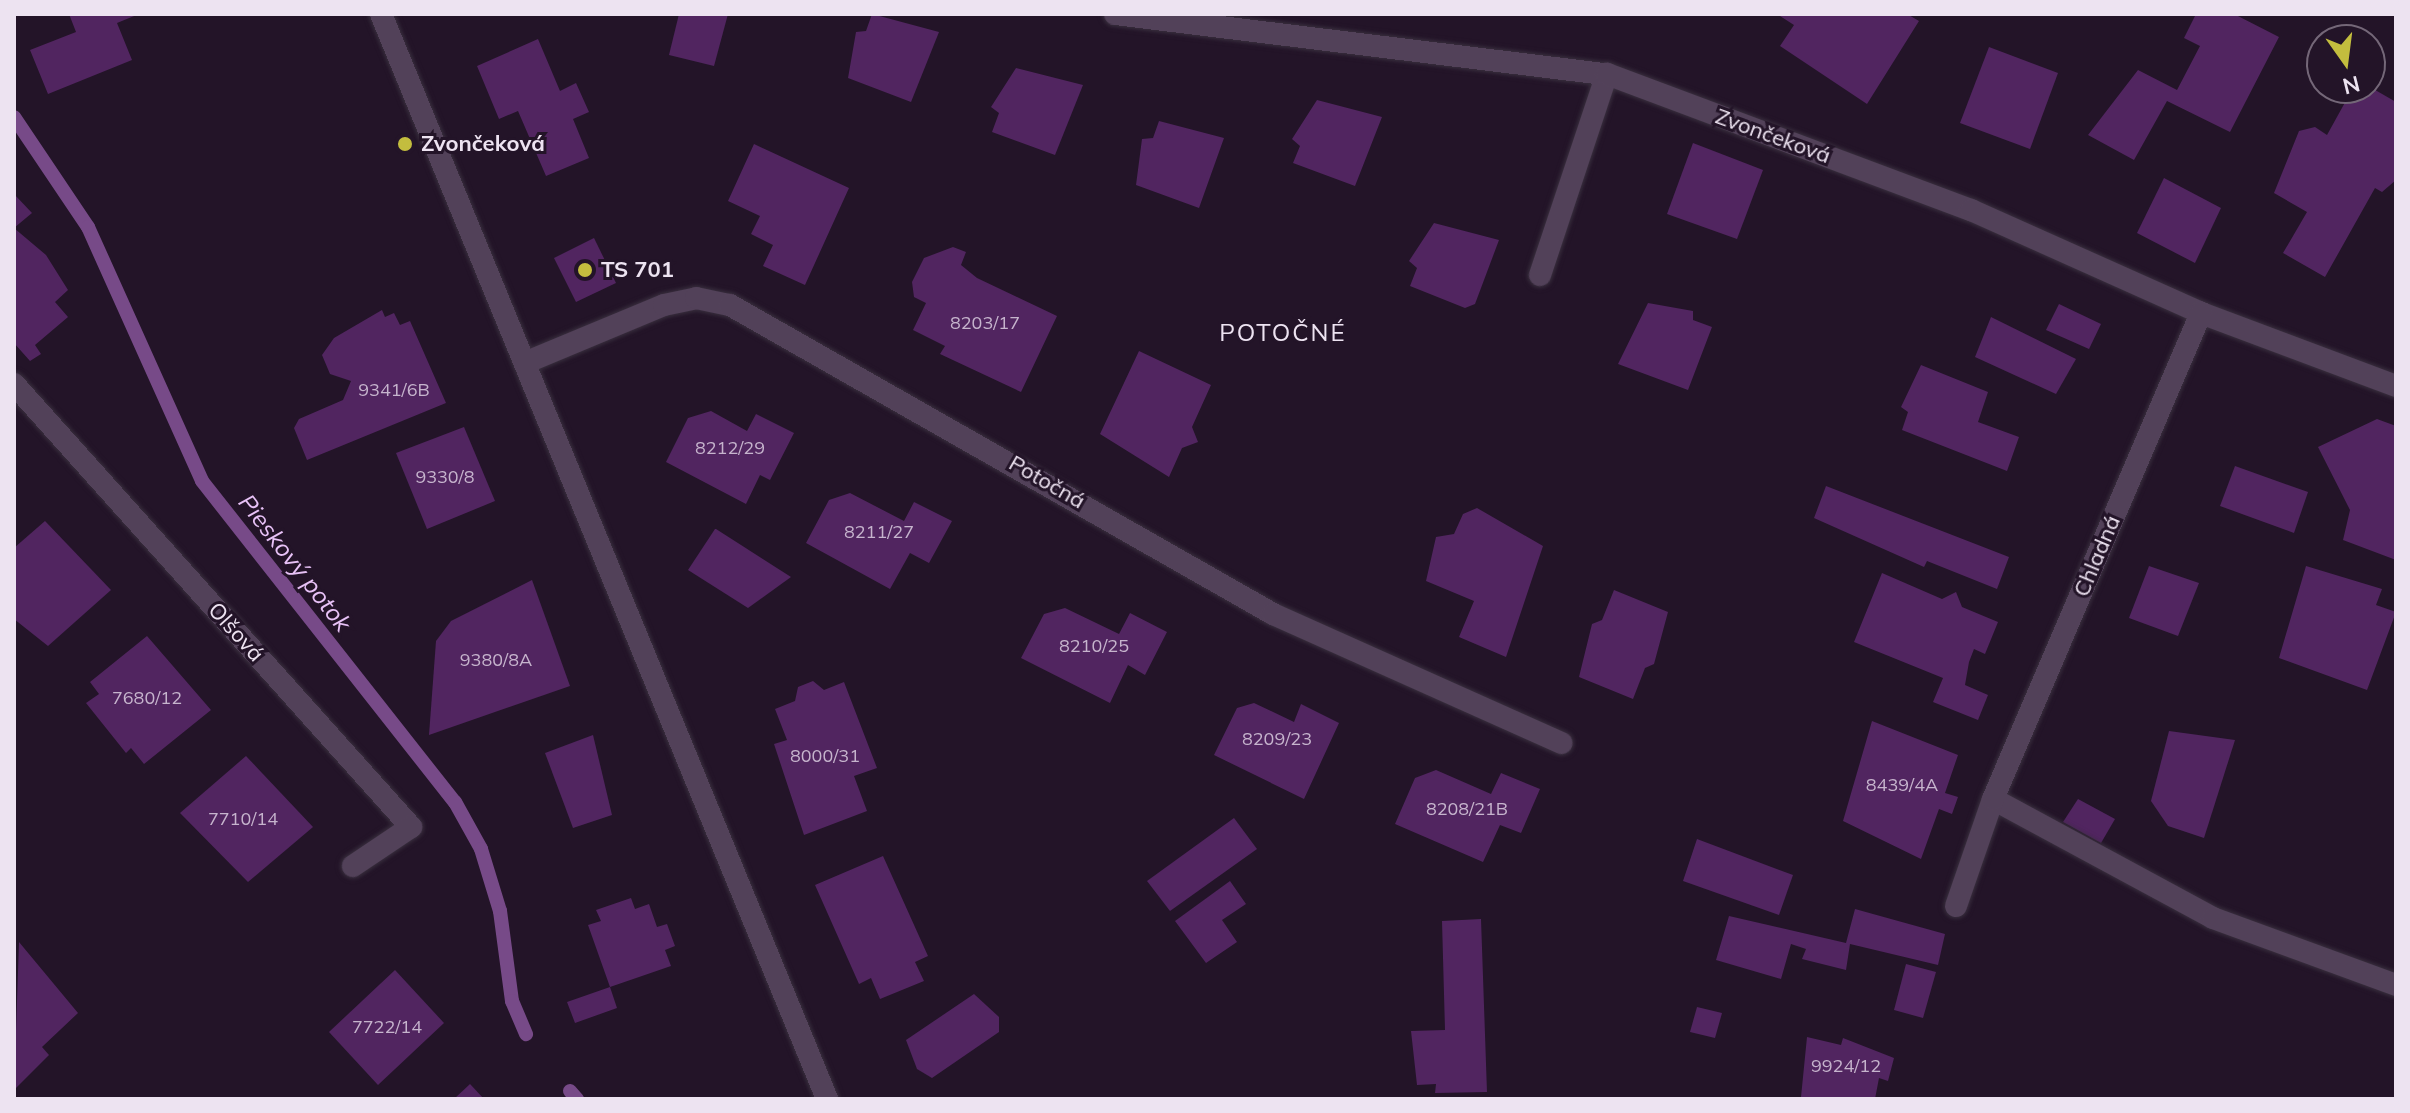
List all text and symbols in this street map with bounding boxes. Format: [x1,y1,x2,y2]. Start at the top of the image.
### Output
north arrow [2306,24,2386,104]
text: N [2340,70,2363,101]
street label: Zvončeková [1712,103,1834,169]
place label: Zvončeková [421,131,545,157]
marker: Zvončeková [396,135,414,153]
place label: TS 701 [601,257,674,283]
marker: TS 701 [576,261,594,279]
house number: 8203/17 [950,312,1020,334]
district label: POTOČNÉ [1219,319,1347,347]
house number: 9341/6B [358,379,430,401]
house number: 8212/29 [695,437,765,459]
street label: Potočná [1004,450,1090,514]
house number: 9330/8 [415,466,475,488]
water label: Pieskový potok [232,489,358,637]
street label: Chladná [2068,511,2126,601]
house number: 8211/27 [844,521,914,543]
street label: Olšová [203,597,269,667]
house number: 8210/25 [1059,635,1129,657]
house number: 9380/8A [460,649,532,671]
house number: 7680/12 [112,687,182,709]
house number: 8209/23 [1242,728,1312,750]
house number: 8000/31 [790,745,860,767]
house number: 8439/4A [1866,774,1938,796]
house number: 8208/21B [1426,798,1508,820]
house number: 7710/14 [208,808,278,830]
house number: 7722/14 [352,1016,422,1038]
house number: 9924/12 [1811,1055,1881,1077]

